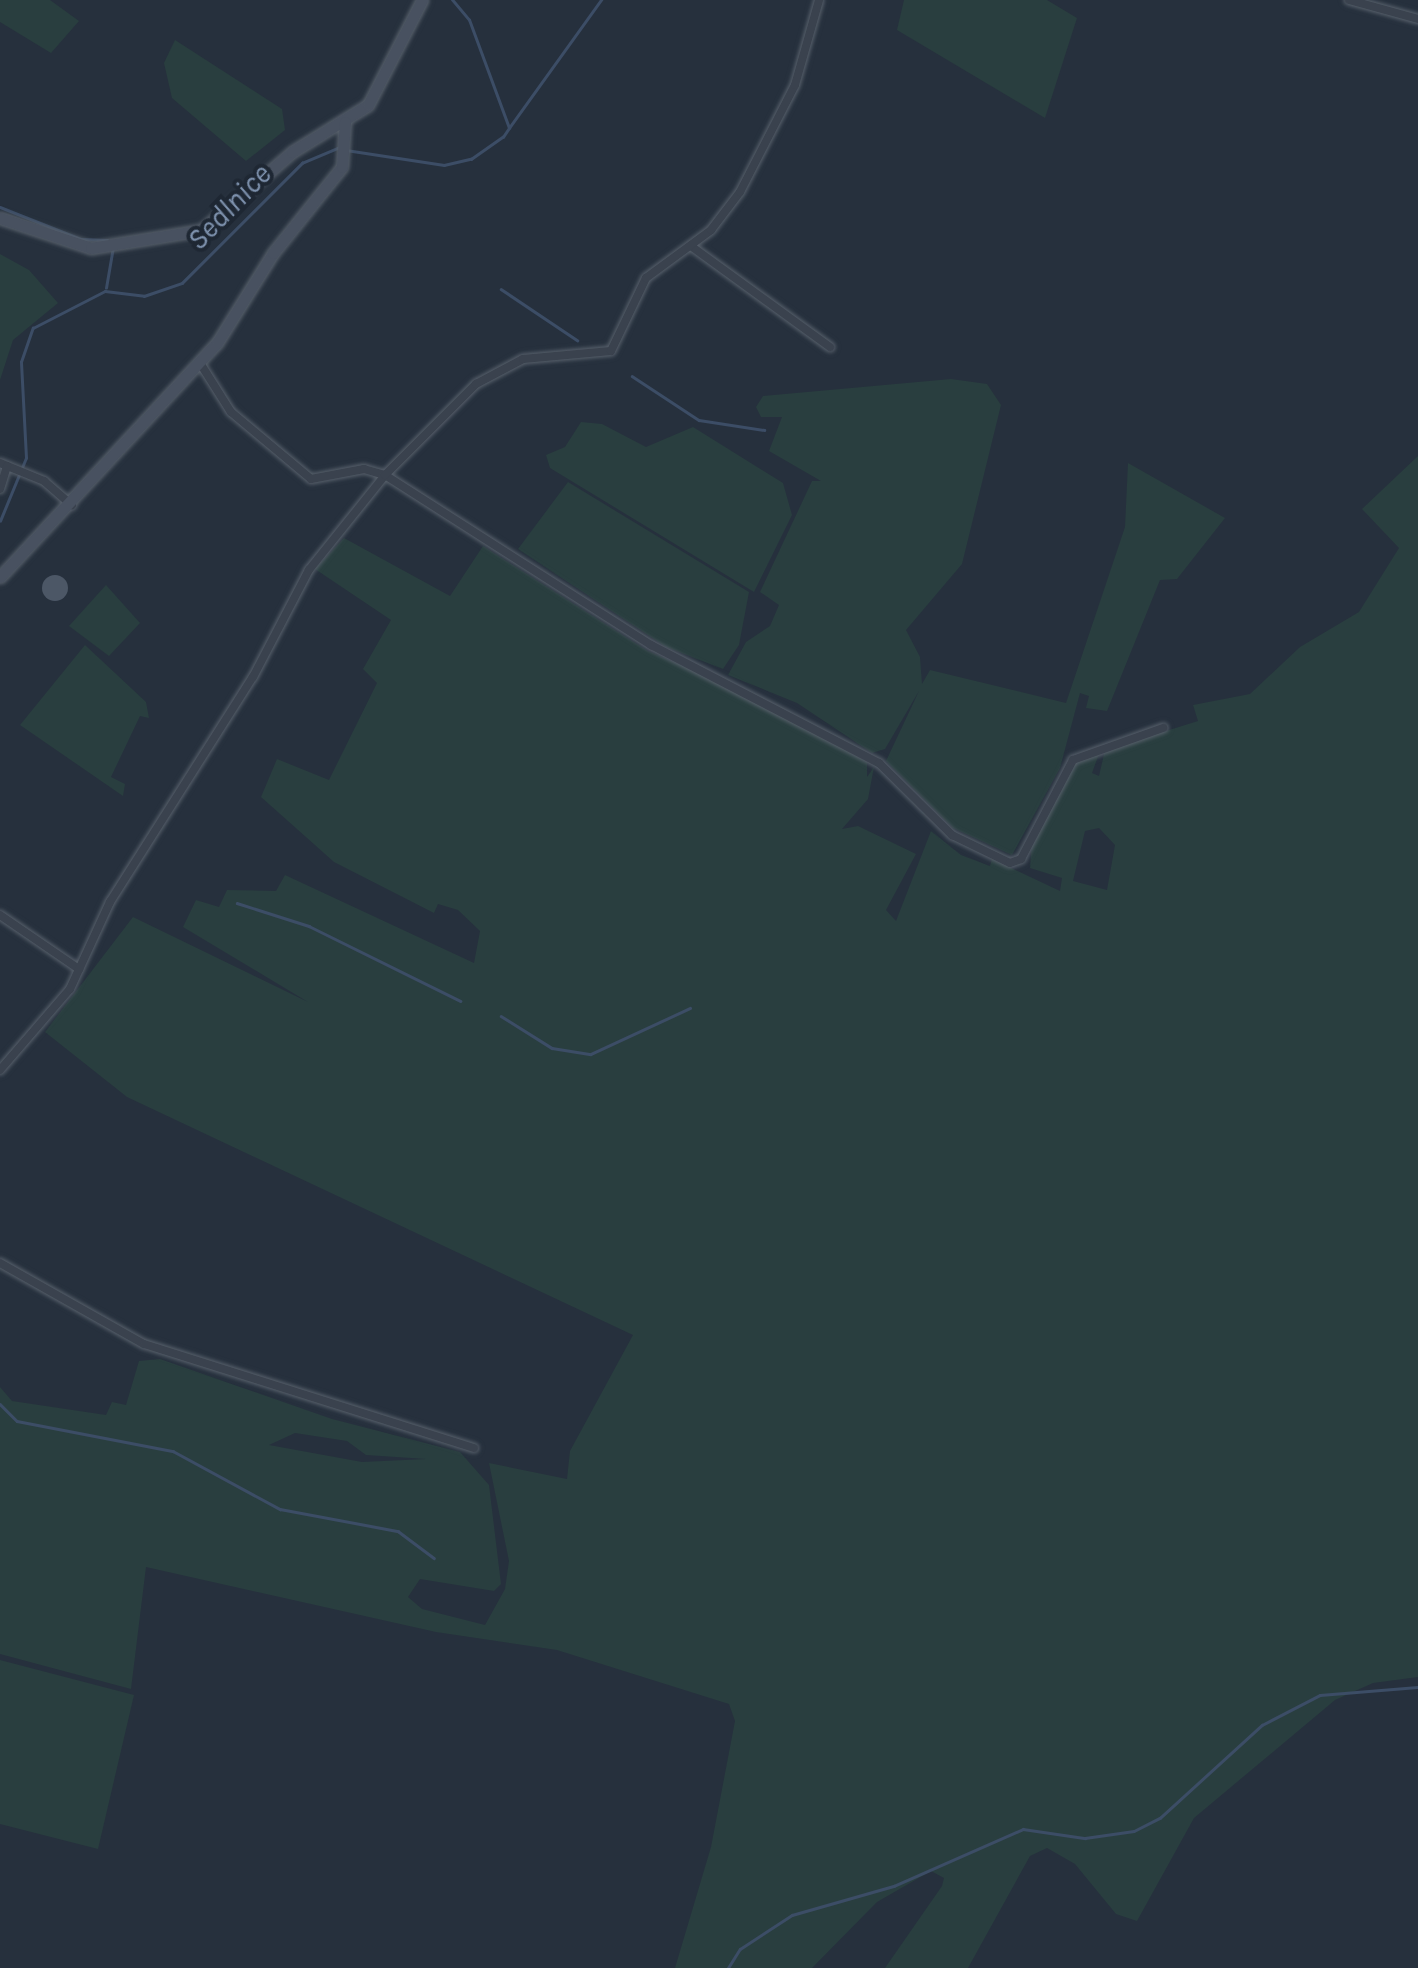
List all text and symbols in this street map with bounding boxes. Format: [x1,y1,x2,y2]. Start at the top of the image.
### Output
water label: Sedlnice [179,156,279,258]

